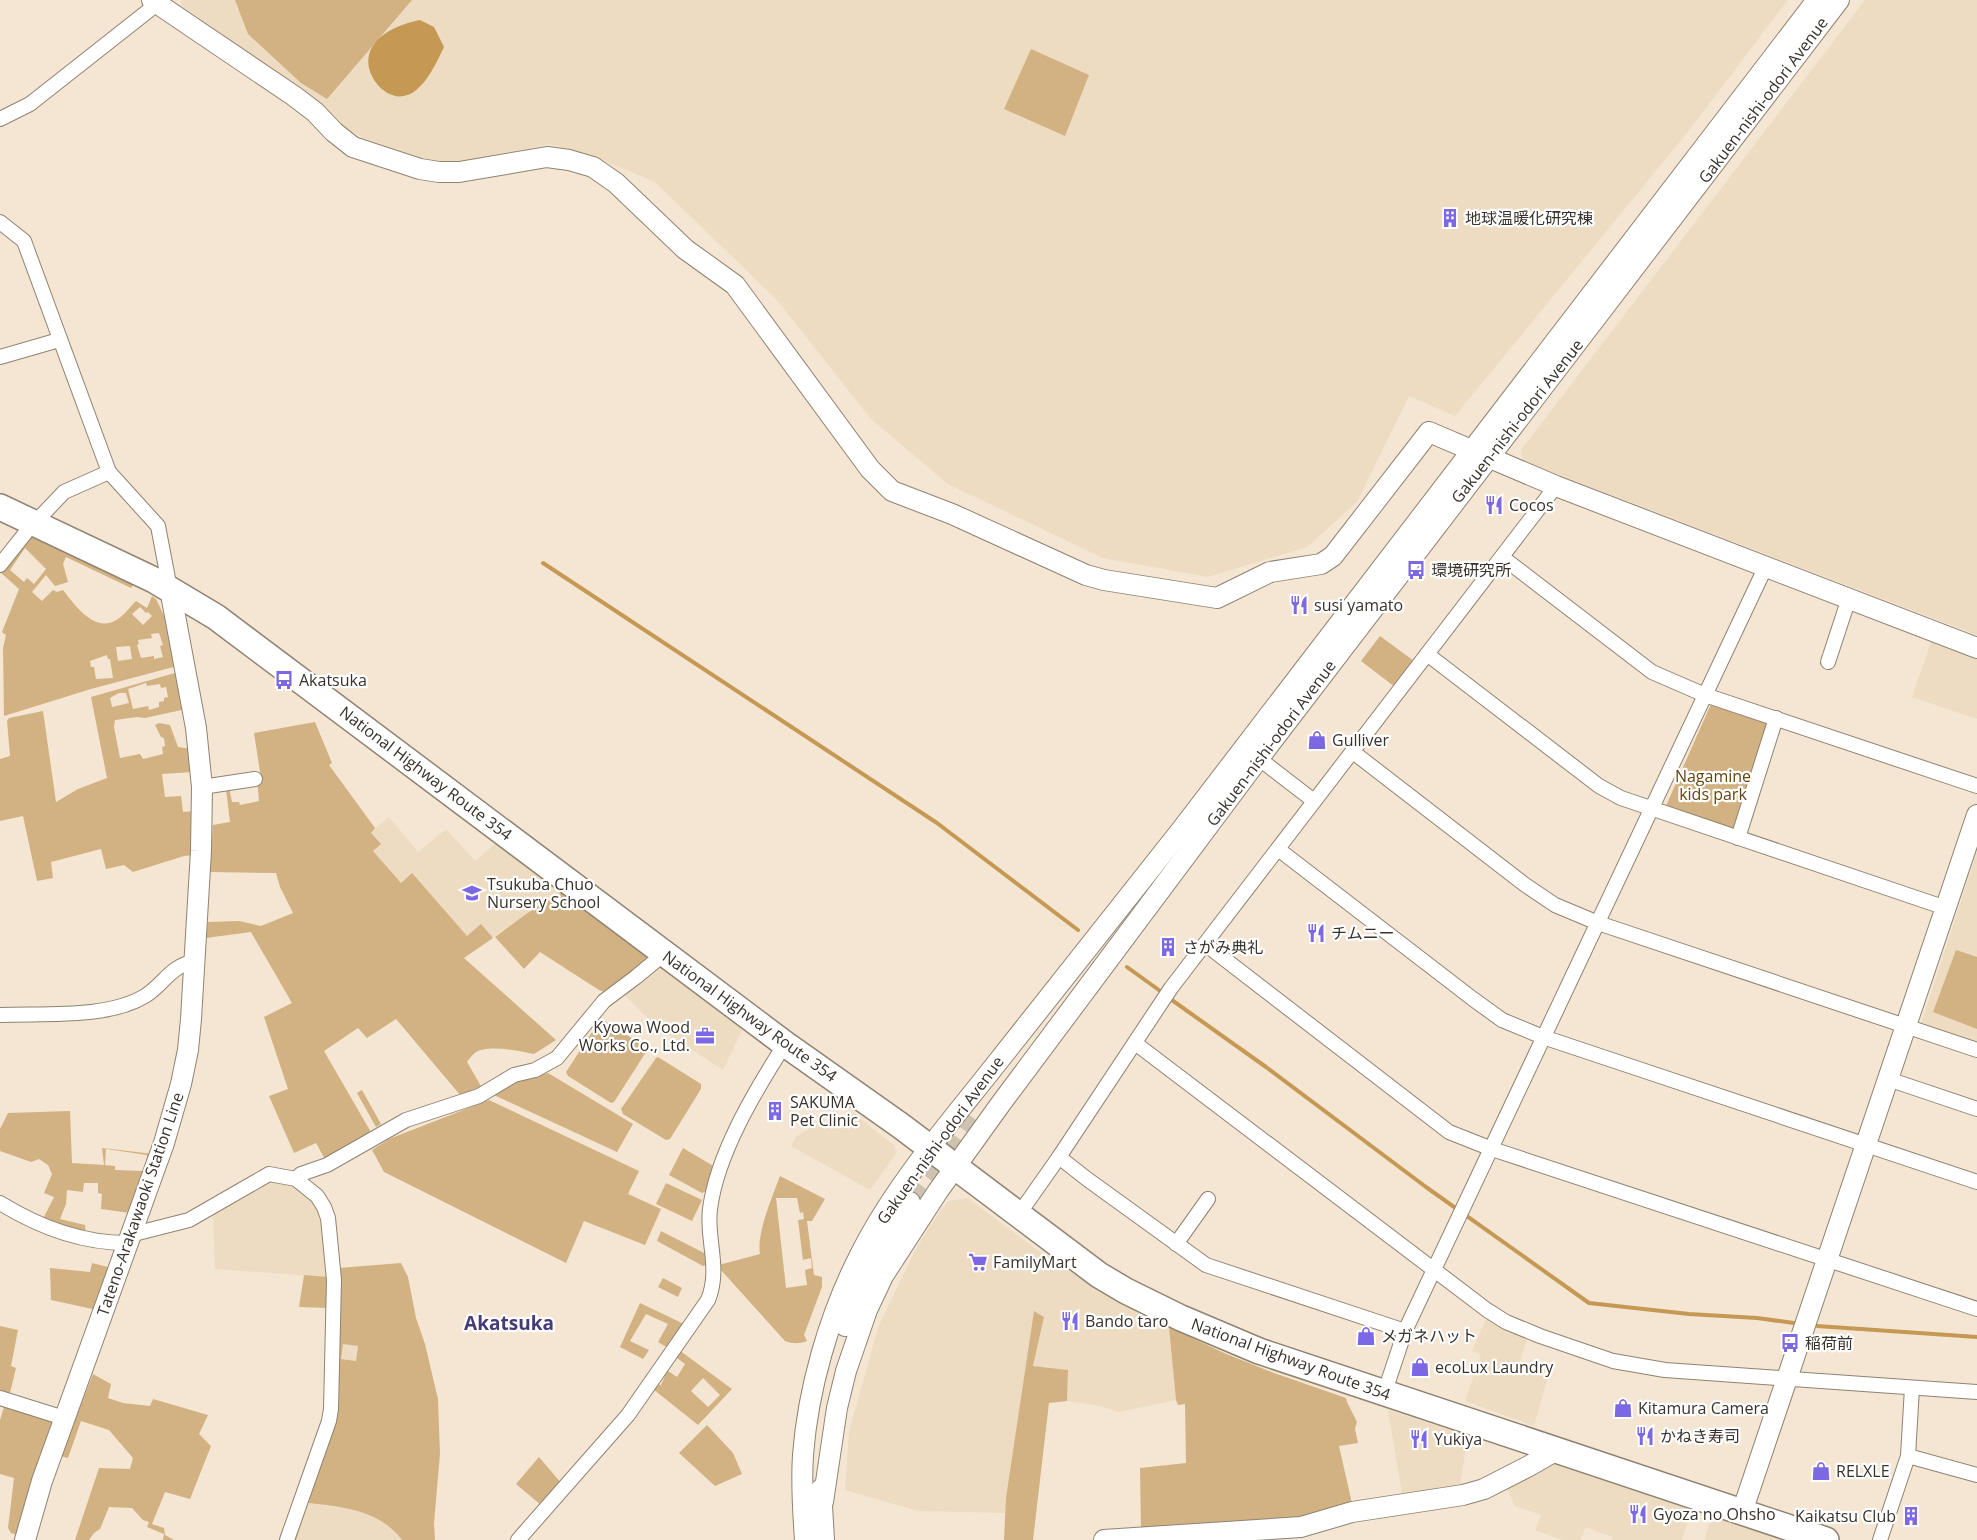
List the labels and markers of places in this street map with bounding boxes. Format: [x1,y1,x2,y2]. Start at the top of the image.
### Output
building icon: 地球温暖化研究棟 [1439,207,1461,229]
place label: 地球温暖化研究棟 [1465,207,1593,229]
restaurant icon: Cocos [1483,494,1505,516]
place label: Cocos [1509,494,1554,516]
bus stop icon: 環境研究所 [1405,559,1427,581]
place label: 環境研究所 [1431,559,1511,581]
restaurant icon: susi yamato [1288,594,1310,616]
place label: susi yamato [1314,594,1403,616]
bus stop icon: Akatsuka [273,669,295,691]
place label: Akatsuka [299,669,367,691]
shop icon: Gulliver [1306,729,1328,751]
place label: Gulliver [1332,729,1390,751]
place label: Tsukuba Chuo Nursery School [487,873,600,913]
school or university icon: Tsukuba Chuo Nursery School [461,882,483,904]
restaurant icon: チムニー [1305,922,1327,944]
place label: チムニー [1331,922,1395,944]
building icon: さがみ典礼 [1157,936,1179,958]
place label: さがみ典礼 [1183,936,1263,958]
place label: Kyowa Wood Works Co., Ltd. [579,1016,690,1056]
office icon: Kyowa Wood Works Co., Ltd. [694,1025,716,1047]
place label: SAKUMA Pet Clinic [790,1091,858,1131]
building icon: SAKUMA Pet Clinic [764,1100,786,1122]
supermarket icon: FamilyMart [967,1251,989,1273]
place label: FamilyMart [993,1251,1077,1273]
restaurant icon: Bando taro [1059,1310,1081,1332]
place label: Bando taro [1085,1310,1168,1332]
shop icon: メガネハット [1355,1325,1377,1347]
place label: メガネハット [1381,1325,1477,1347]
bus stop icon: 稲荷前 [1779,1332,1801,1354]
place label: 稲荷前 [1805,1332,1853,1354]
shop icon: ecoLux Laundry [1409,1356,1431,1378]
place label: ecoLux Laundry [1435,1356,1554,1378]
shop icon: Kitamura Camera [1612,1397,1634,1419]
place label: Kitamura Camera [1638,1397,1769,1419]
restaurant icon: かねき寿司 [1634,1425,1656,1447]
place label: かねき寿司 [1660,1425,1740,1447]
restaurant icon: Yukiya [1408,1428,1430,1450]
place label: Yukiya [1434,1428,1482,1450]
shop icon: RELXLE [1810,1460,1832,1482]
place label: RELXLE [1836,1460,1890,1482]
restaurant icon: Gyoza no Ohsho [1627,1503,1649,1525]
place label: Gyoza no Ohsho [1653,1503,1776,1525]
place label: Kaikatsu Club [1795,1505,1896,1527]
building icon: Kaikatsu Club [1900,1505,1922,1527]

